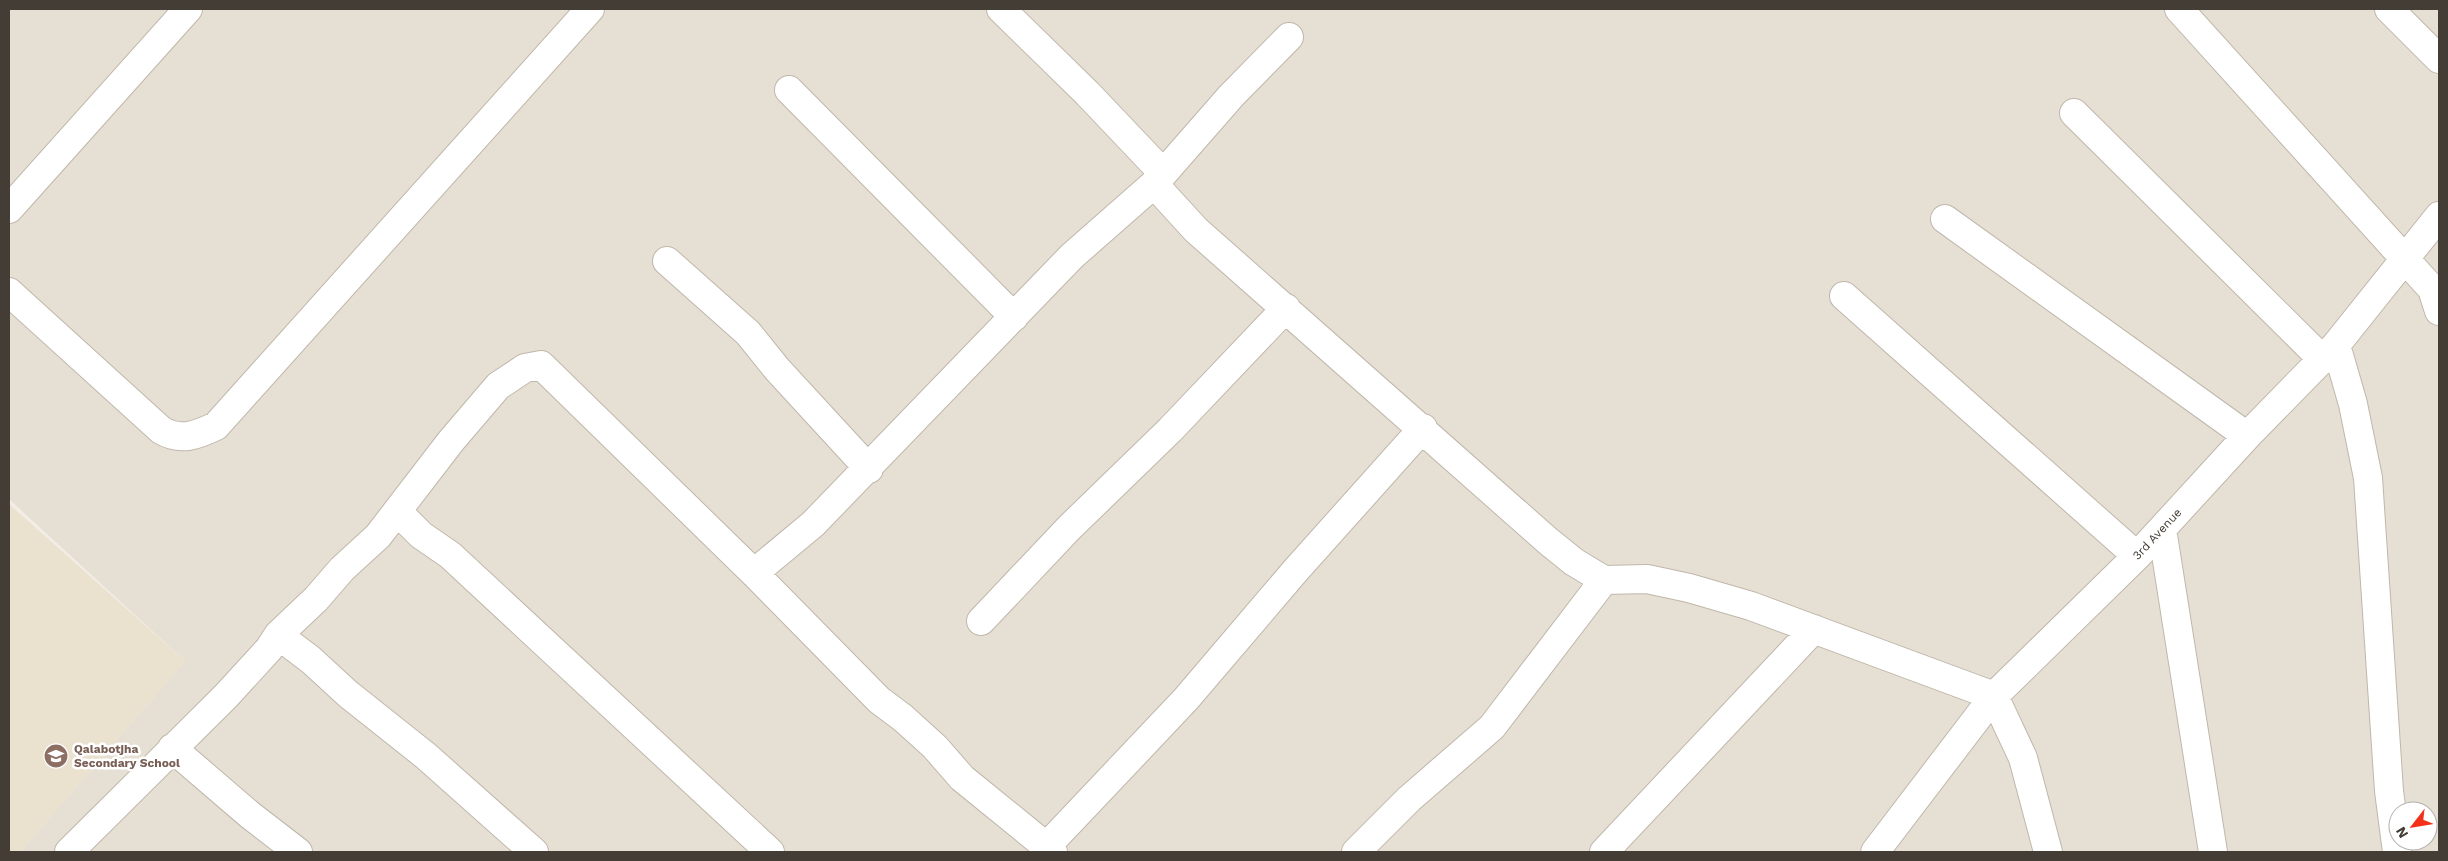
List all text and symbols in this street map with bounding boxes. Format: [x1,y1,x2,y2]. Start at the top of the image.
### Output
street label: 3rd Avenue [2130,505,2184,563]
place label: Qalabotjha Secondary School [74,742,180,770]
school or university icon: Qalabotjha Secondary School [43,743,69,769]
north arrow [2388,801,2438,851]
text: N [2392,824,2411,841]

